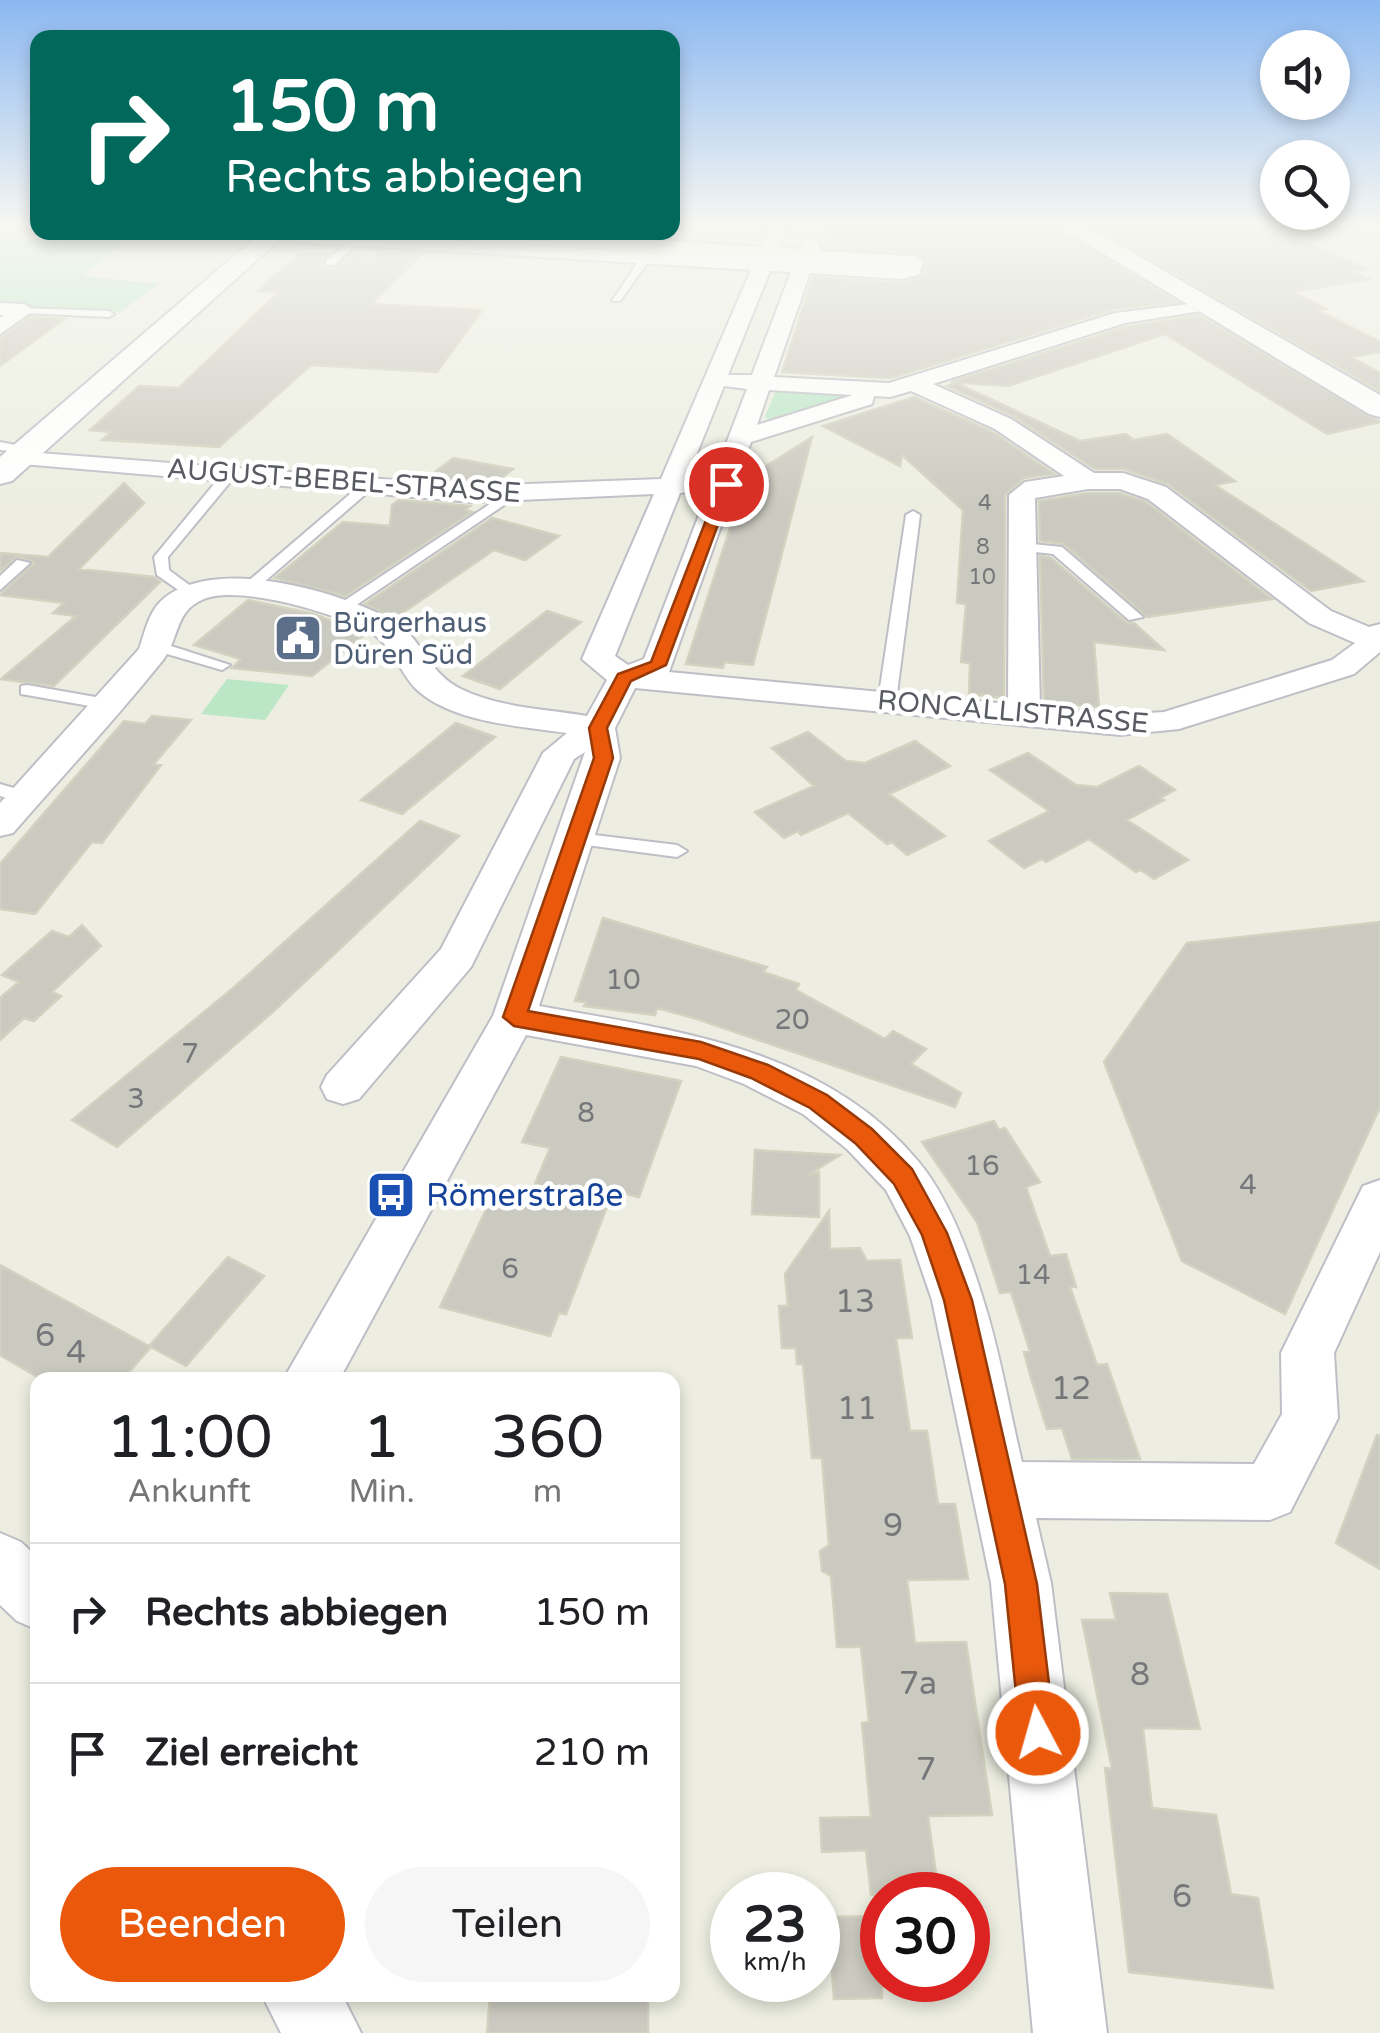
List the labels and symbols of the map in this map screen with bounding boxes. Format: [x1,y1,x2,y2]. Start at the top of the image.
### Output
pin [684,442,769,527]
street label: AUGUST-BEBEL-STRASSE [166,452,522,510]
house number: 4 [978,490,992,516]
house number: 8 [976,534,990,560]
house number: 10 [968,564,996,590]
place label: Bürgerhaus Düren Süd [333,606,487,672]
public building icon: Bürgerhaus Düren Süd [272,612,324,664]
street label: RONCALLISTRASSE [876,683,1150,741]
house number: 10 [605,963,641,997]
house number: 20 [774,1003,810,1037]
house number: 7 [181,1037,199,1071]
house number: 3 [127,1082,145,1116]
house number: 8 [577,1096,595,1130]
house number: 16 [964,1149,1000,1183]
house number: 4 [1239,1168,1257,1202]
bus stop icon: Römerstraße [365,1169,417,1221]
place label: Römerstraße [426,1177,623,1215]
house number: 6 [501,1252,519,1286]
house number: 14 [1015,1258,1051,1292]
house number: 13 [835,1283,875,1321]
house number: 6 [35,1317,55,1355]
house number: 4 [66,1334,86,1372]
house number: 12 [1051,1370,1091,1408]
house number: 11 [837,1390,877,1428]
house number: 9 [883,1507,903,1545]
house number: 8 [1130,1656,1150,1694]
house number: 7a [899,1665,937,1703]
position arrow [986,1681,1090,1785]
house number: 7 [916,1751,936,1789]
speed limit sign: 30 [860,1872,990,2002]
house number: 6 [1172,1878,1192,1916]

